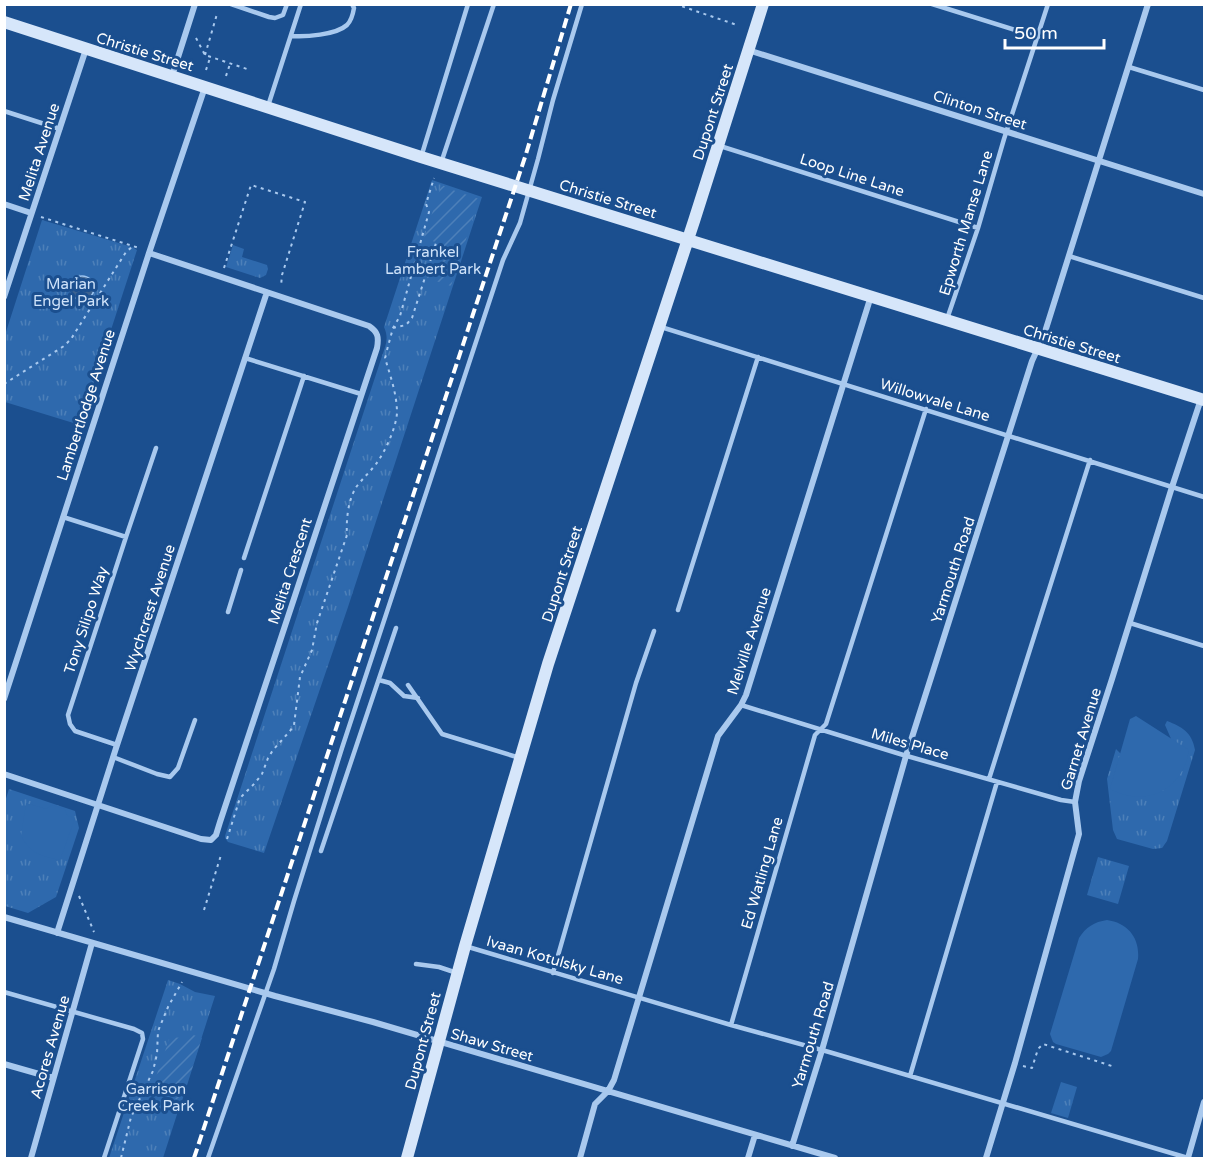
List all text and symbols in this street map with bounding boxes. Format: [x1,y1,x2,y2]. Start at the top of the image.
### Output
scale bar [1005,12,1104,50]
text: 50 m [1014,22,1058,44]
street label: Christie Street [94,29,196,75]
street label: Dupont Street [689,61,737,162]
street label: Clinton Street [931,86,1029,134]
street label: Melita Avenue [15,101,63,203]
street label: Epworth Manse Lane [935,148,997,298]
street label: Loop Line Lane [797,150,907,200]
street label: Christie Street [557,176,659,222]
park label: Frankel Lambert Park [385,243,481,278]
park label: Marian Engel Park [33,275,109,310]
street label: Christie Street [1021,321,1123,367]
street label: Lambertlodge Avenue [53,327,119,483]
street label: Willowvale Lane [878,375,992,425]
street label: Yarmouth Road [927,514,979,626]
street label: Melita Crescent [264,515,316,627]
street label: Dupont Street [538,523,586,624]
street label: Wychcrest Avenue [121,542,179,674]
street label: Tony Silipo Way [60,564,112,676]
street label: Melville Avenue [723,585,775,697]
street label: Garnet Avenue [1057,685,1105,793]
street label: Miles Place [869,724,951,764]
street label: Ed Watling Lane [737,815,787,931]
street label: Ivaan Kotulsky Lane [484,932,626,988]
street label: Yarmouth Road [788,979,838,1091]
street label: Dupont Street [401,990,445,1092]
street label: Acores Avenue [27,993,73,1101]
street label: Shaw Street [449,1025,536,1065]
park label: Garrison Creek Park [118,1080,194,1115]

